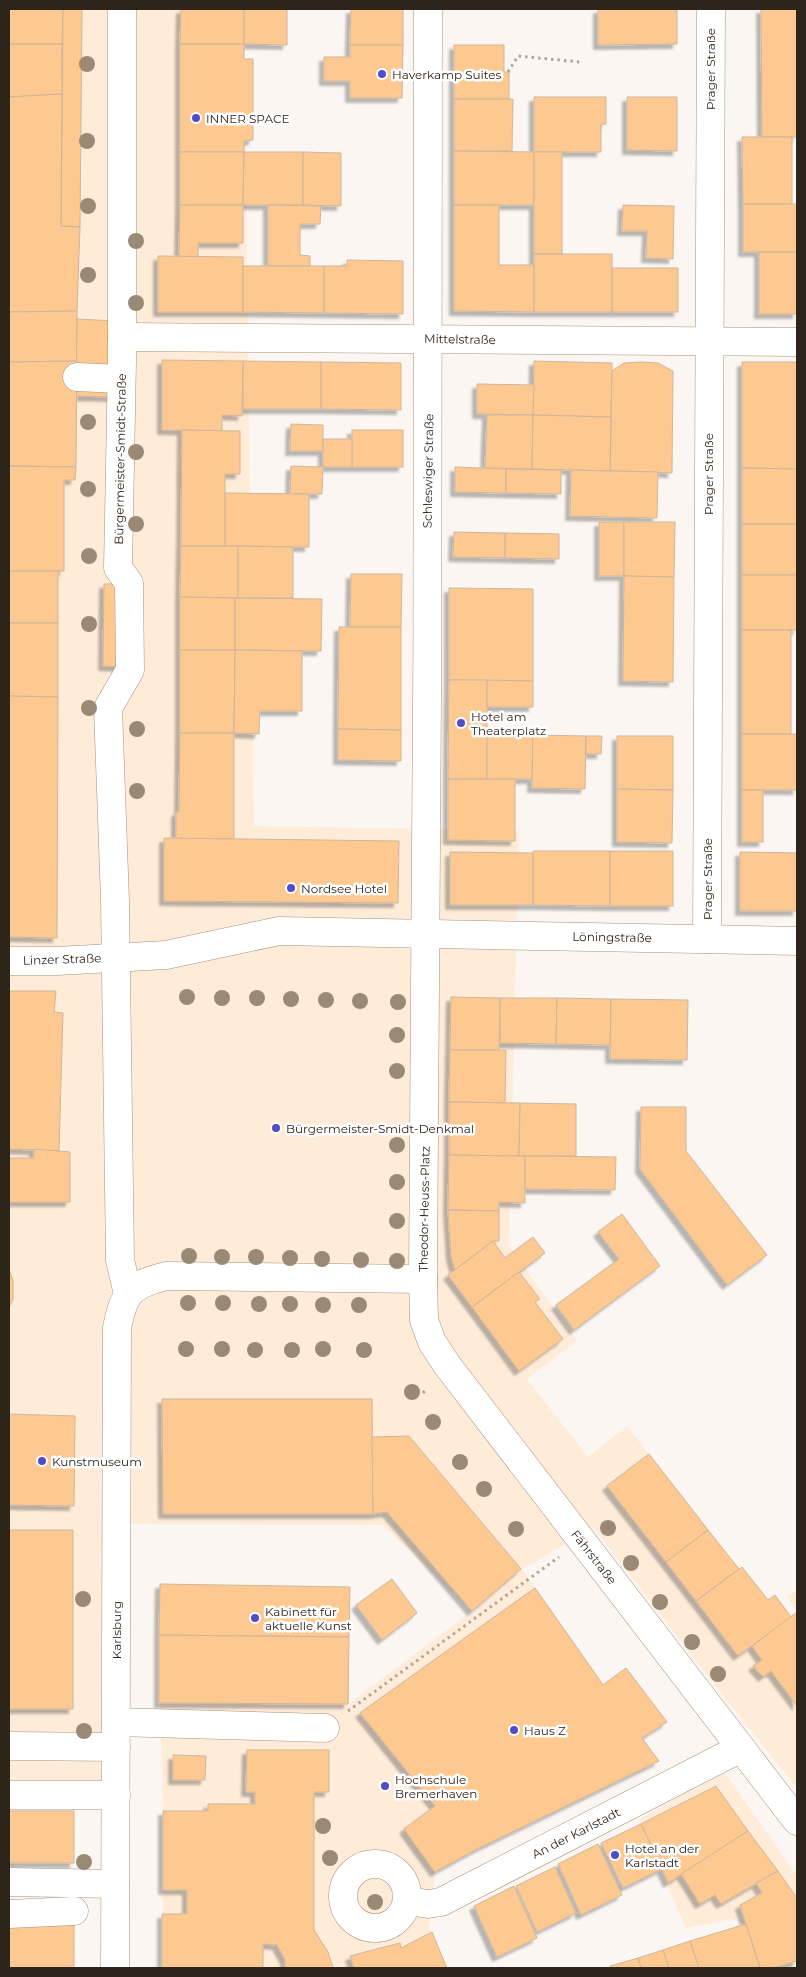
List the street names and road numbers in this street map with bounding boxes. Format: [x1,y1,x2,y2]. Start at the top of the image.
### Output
street label: Prager Straße [703,28,718,110]
street label: Mittelstraße [424,331,496,347]
street label: Bürgermeister-Smidt-Straße [111,373,129,545]
street label: Schleswiger Straße [420,414,436,528]
street label: Prager Straße [701,433,716,515]
street label: Prager Straße [700,838,715,920]
street label: Löningstraße [572,929,652,945]
street label: Linzer Straße [22,950,102,968]
street label: Theodor-Heuss-Platz [415,1146,433,1272]
street label: Fährstraße [568,1527,620,1587]
street label: Karlsburg [109,1601,124,1659]
street label: An der Karlstadt [529,1804,623,1862]

